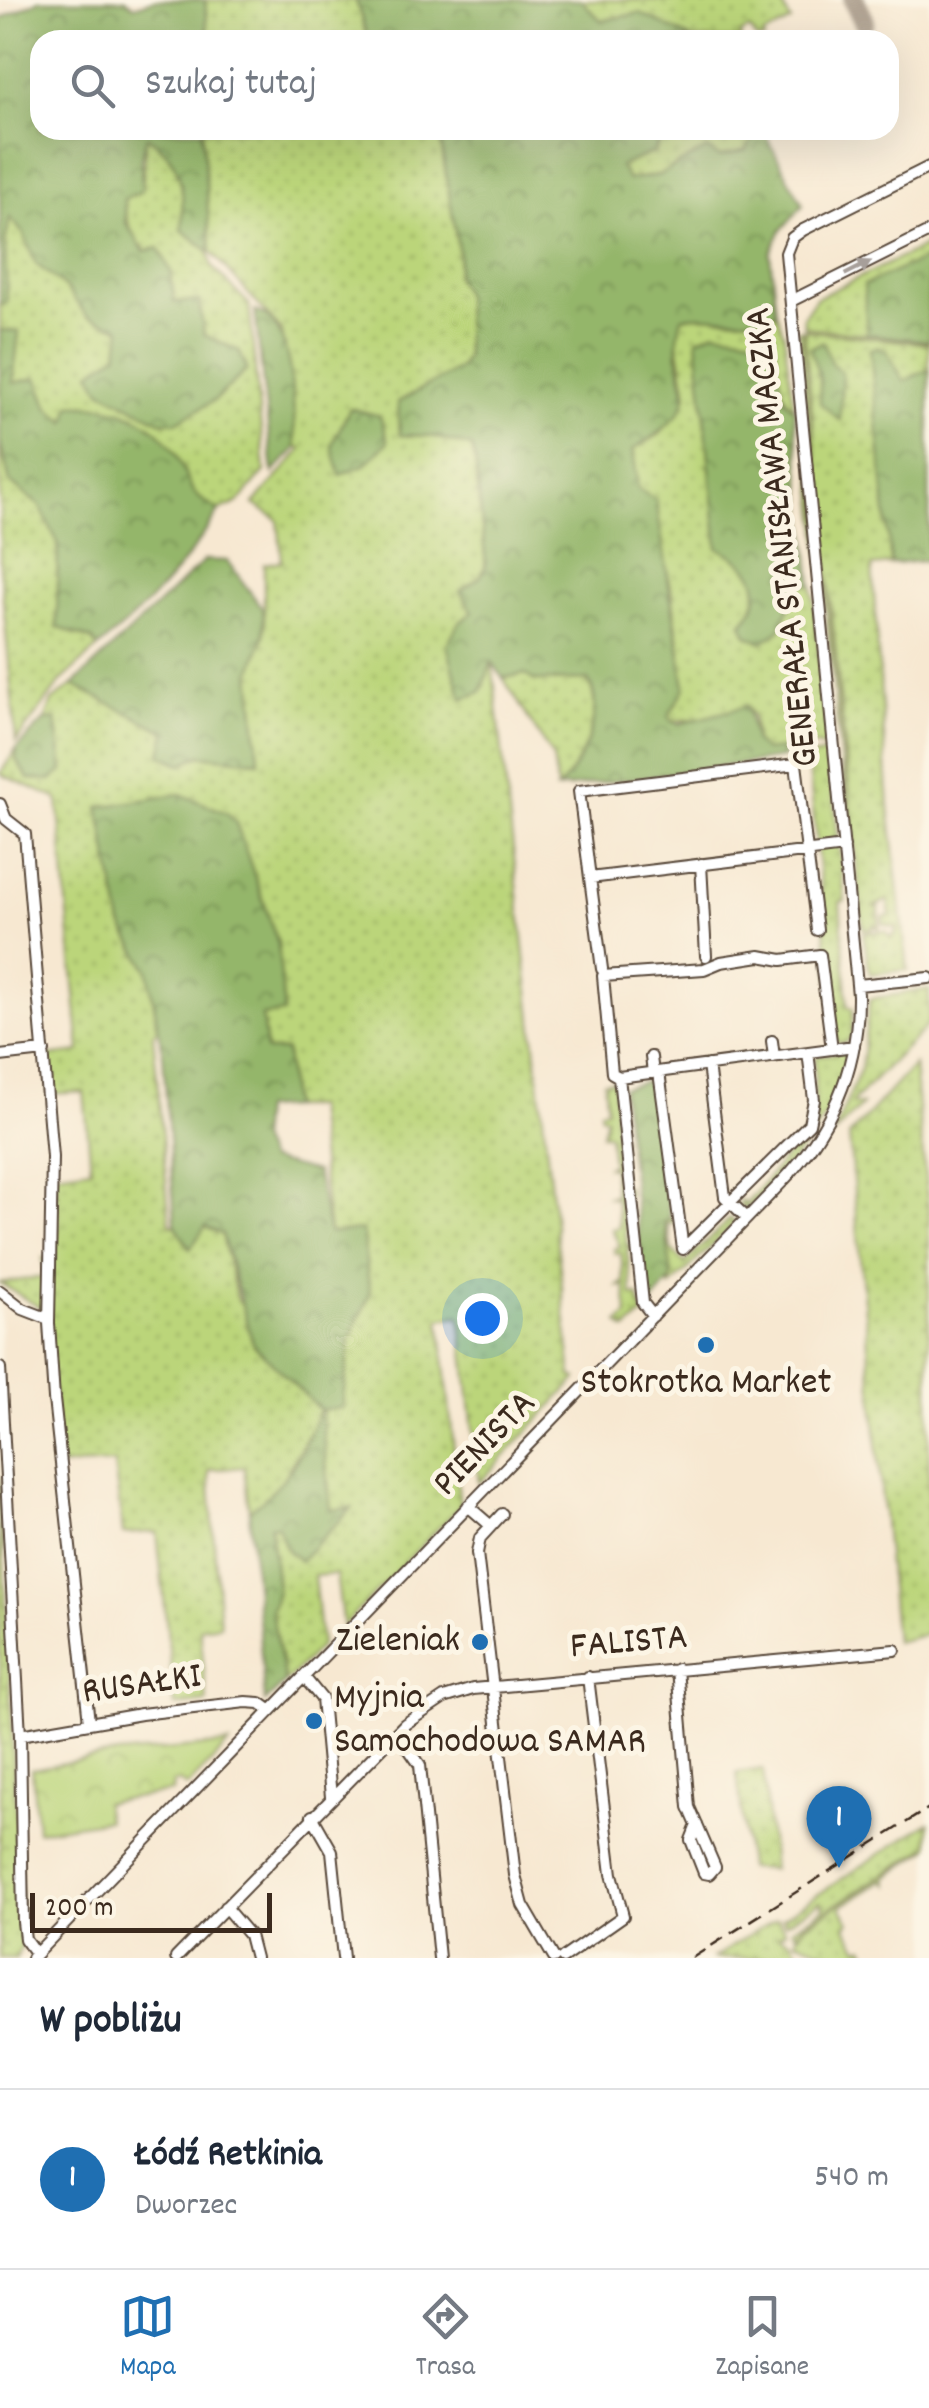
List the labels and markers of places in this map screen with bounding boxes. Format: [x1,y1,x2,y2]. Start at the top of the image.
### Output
marker: Stokrotka Market [695,1334,717,1356]
place label: Stokrotka Market [581,1357,831,1412]
place label: Zieleniak [336,1615,460,1670]
marker: Zieleniak [469,1631,491,1653]
place label: Myjnia Samochodowa SAMAR [334,1672,646,1771]
marker: Myjnia Samochodowa SAMAR [303,1710,325,1732]
pin: 1 [806,1786,872,1868]

